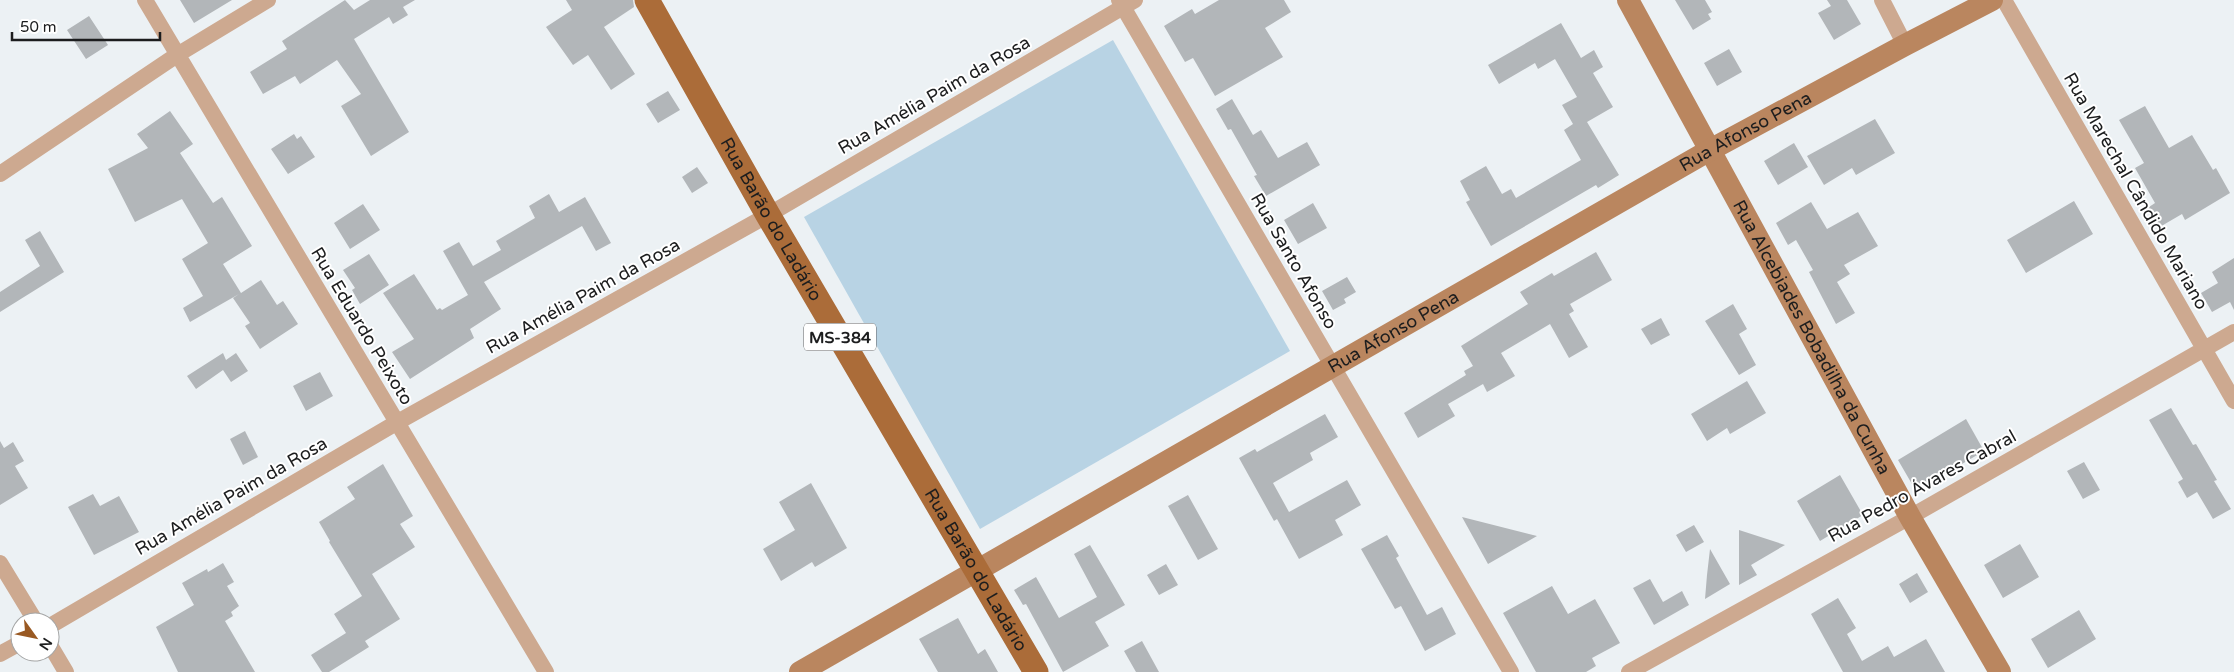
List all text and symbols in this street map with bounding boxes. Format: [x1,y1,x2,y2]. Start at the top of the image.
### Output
scale bar [12,10,160,42]
text: 50 m [20,18,57,36]
street label: Rua Amélia Paim da Rosa [834,31,1034,159]
street label: Rua Marechal Cândido Mariano [2059,69,2213,313]
street label: Rua Afonso Pena [1675,86,1815,176]
street label: Rua Barão do Ladário [716,134,827,305]
street label: Rua Santo Afonso [1246,189,1342,333]
street label: Rua Alcebiades Bobadilha da Cunha [1728,196,1896,478]
street label: Rua Amélia Paim da Rosa [482,233,684,359]
street label: Rua Eduardo Peixoto [306,243,418,409]
street label: Rua Afonso Pena [1324,285,1463,378]
road number: MS-384 [804,324,876,351]
street label: Rua Pedro Ávares Cabral [1824,425,2020,547]
street label: Rua Amélia Paim da Rosa [131,432,331,560]
street label: Rua Barão do Ladário [920,484,1032,655]
north arrow [10,612,60,662]
text: N [35,634,56,653]

